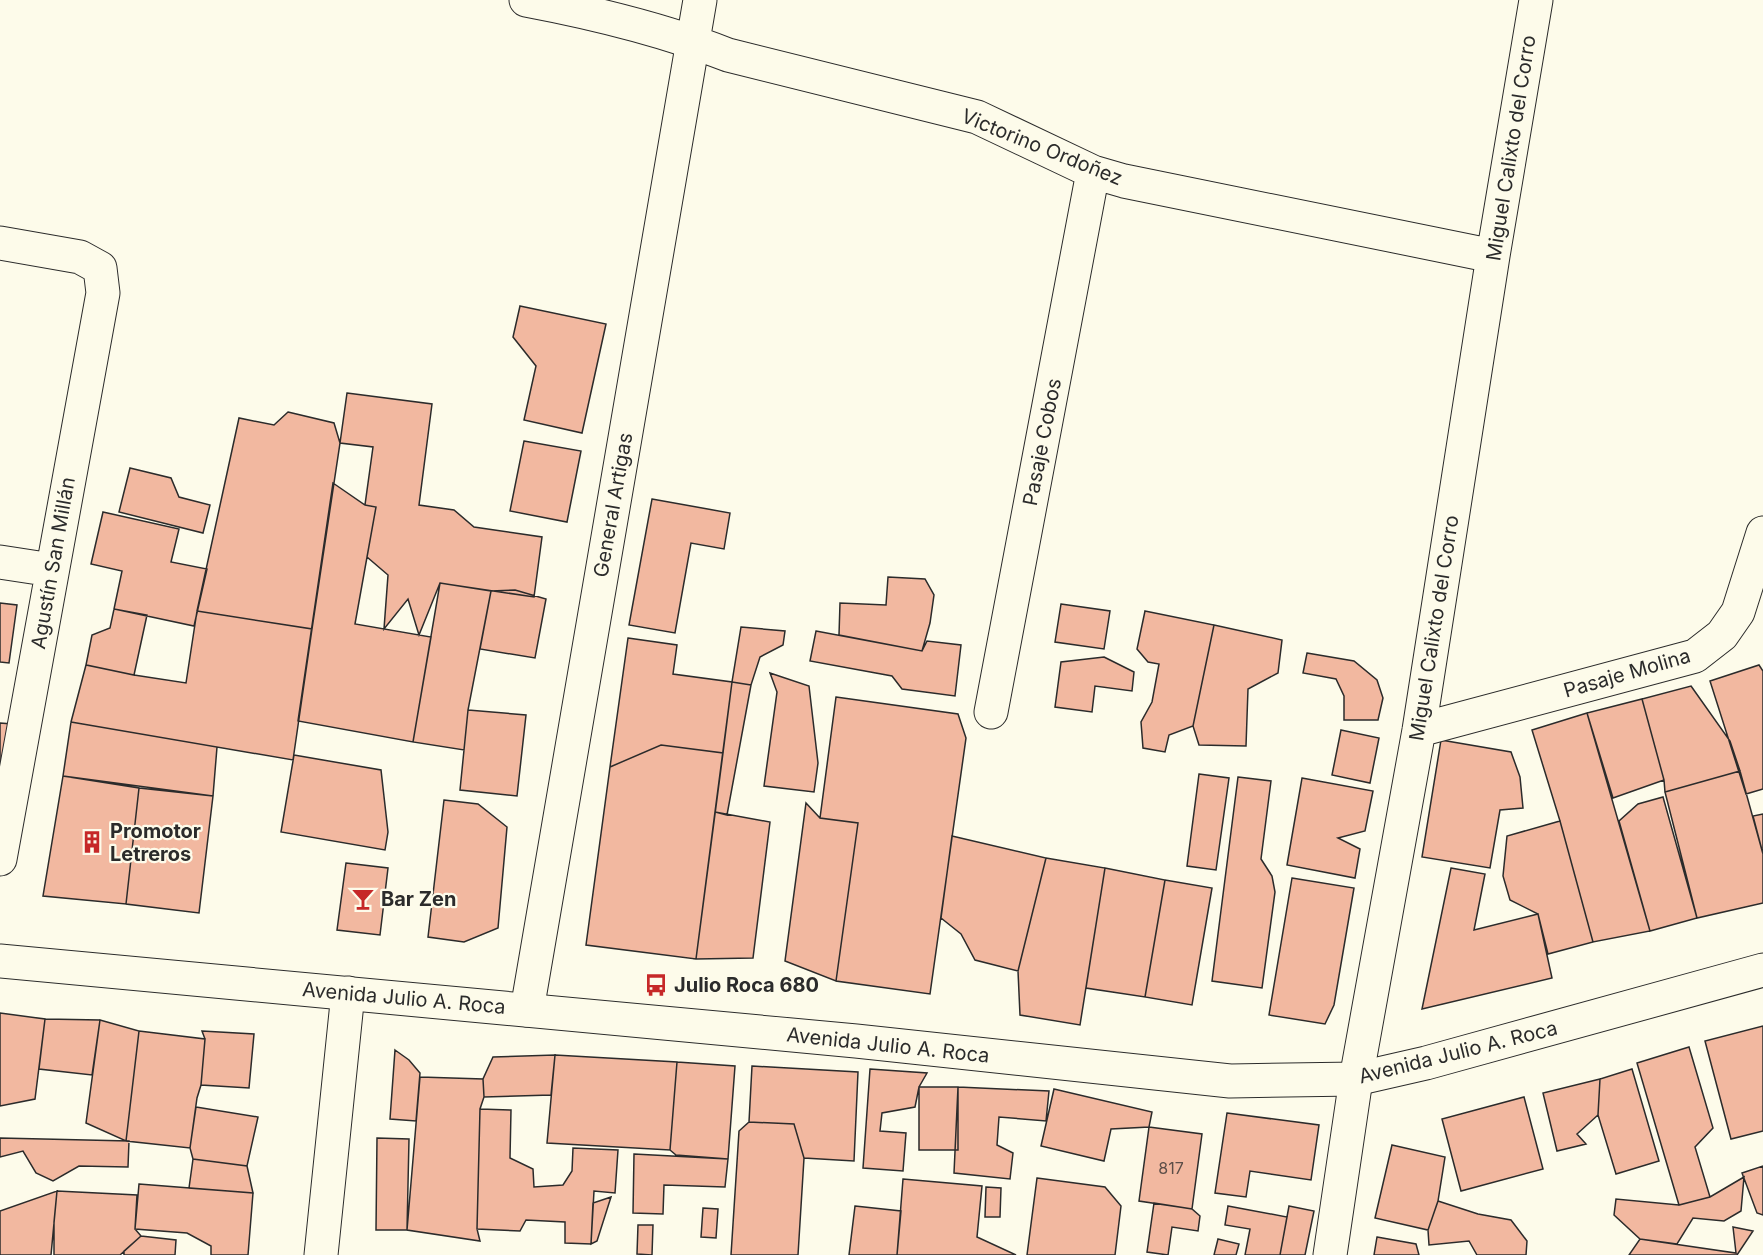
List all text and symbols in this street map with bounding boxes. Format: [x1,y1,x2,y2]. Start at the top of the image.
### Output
street label: Miguel Calixto del Corro [1481,34,1541,262]
street label: Victorino Ordoñez [958,104,1126,190]
street label: Pasaje Cobos [1018,376,1066,508]
street label: General Artigas [588,431,638,579]
street label: Agustín San Millán [26,475,80,651]
street label: Miguel Calixto del Corro [1404,514,1464,742]
street label: Pasaje Molina [1561,643,1693,703]
place label: Promotor Letreros [110,819,201,866]
building icon: Promotor Letreros [79,829,105,855]
bar icon: Bar Zen [350,886,376,912]
place label: Bar Zen [381,887,456,911]
bus stop icon: Julio Roca 680 [643,972,669,998]
place label: Julio Roca 680 [674,973,819,997]
street label: Avenida Julio A. Roca [301,977,507,1019]
street label: Avenida Julio A. Roca [1356,1016,1560,1088]
street label: Avenida Julio A. Roca [785,1022,991,1068]
house number: 817 [1158,1158,1184,1178]

